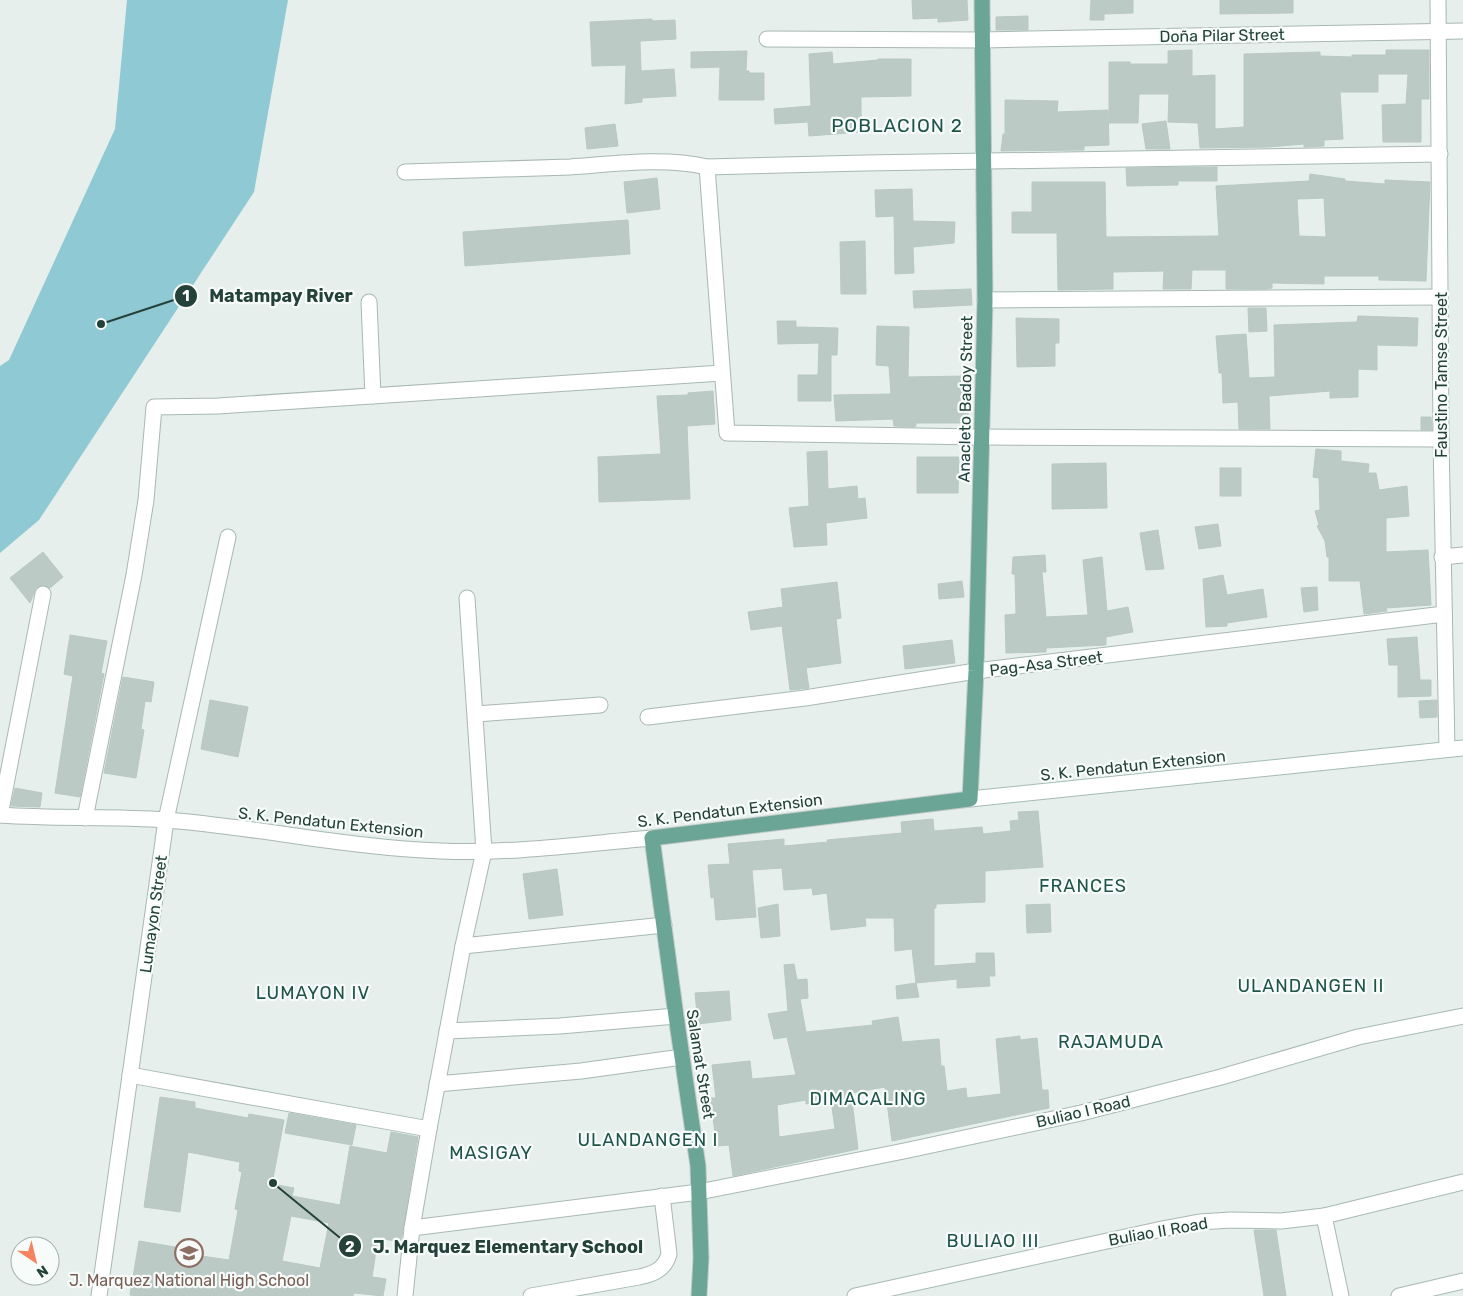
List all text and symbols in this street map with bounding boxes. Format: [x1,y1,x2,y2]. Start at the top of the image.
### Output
street label: Doña Pilar Street [1159,25,1285,46]
district label: POBLACION 2 [831,114,963,137]
callout: Matampay River [174,280,363,313]
text: Matampay River [209,285,353,307]
text: 1 [182,287,190,305]
street label: Faustino Tamse Street [1432,292,1451,458]
street label: Anacleto Badoy Street [955,315,976,483]
street label: Pag-Asa Street [988,647,1104,680]
street label: S. K. Pendatun Extension [1039,746,1227,785]
street label: S. K. Pendatun Extension [636,790,824,831]
street label: S. K. Pendatun Extension [237,803,425,842]
street label: Lumayon Street [136,854,171,974]
district label: FRANCES [1039,875,1127,897]
district label: ULANDANGEN II [1238,975,1385,997]
district label: LUMAYON IV [256,982,370,1004]
street label: Salamat Street [682,1008,719,1120]
district label: RAJAMUDA [1058,1031,1164,1053]
district label: DIMACALING [809,1088,927,1110]
street label: Buliao I Road [1034,1091,1132,1132]
district label: ULANDANGEN I [577,1129,719,1151]
district label: MASIGAY [449,1142,533,1164]
street label: Buliao II Road [1107,1213,1209,1250]
callout: J. Marquez Elementary School [337,1230,653,1263]
district label: BULIAO III [947,1230,1039,1252]
north arrow [10,1236,60,1286]
text: J. Marquez Elementary School [373,1236,643,1258]
school or university icon: J. Marquez National High School [174,1238,204,1268]
text: 2 [345,1238,355,1256]
text: N [33,1261,51,1281]
place label: J. Marquez National High School [69,1271,309,1290]

